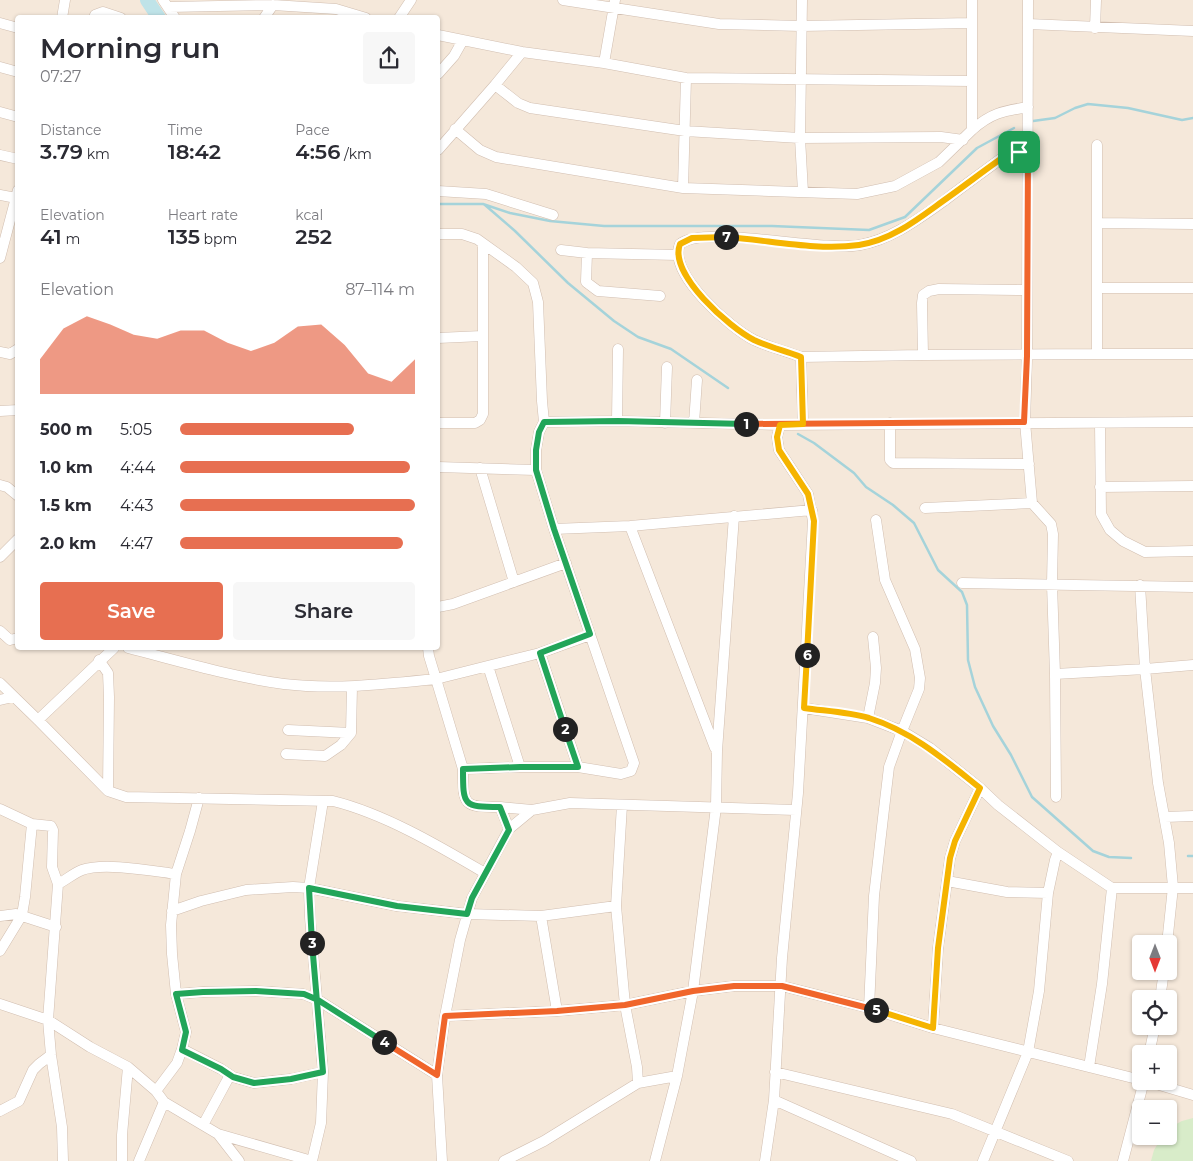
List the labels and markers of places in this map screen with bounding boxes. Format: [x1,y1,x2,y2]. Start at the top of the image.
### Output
pin [998,131,1040,173]
pin: 7 [714,224,738,250]
pin: 1 [734,412,758,436]
pin: 6 [794,642,820,668]
pin: 2 [552,716,578,742]
pin: 3 [300,930,324,956]
pin: 5 [864,998,888,1022]
pin: 4 [372,1030,396,1054]

